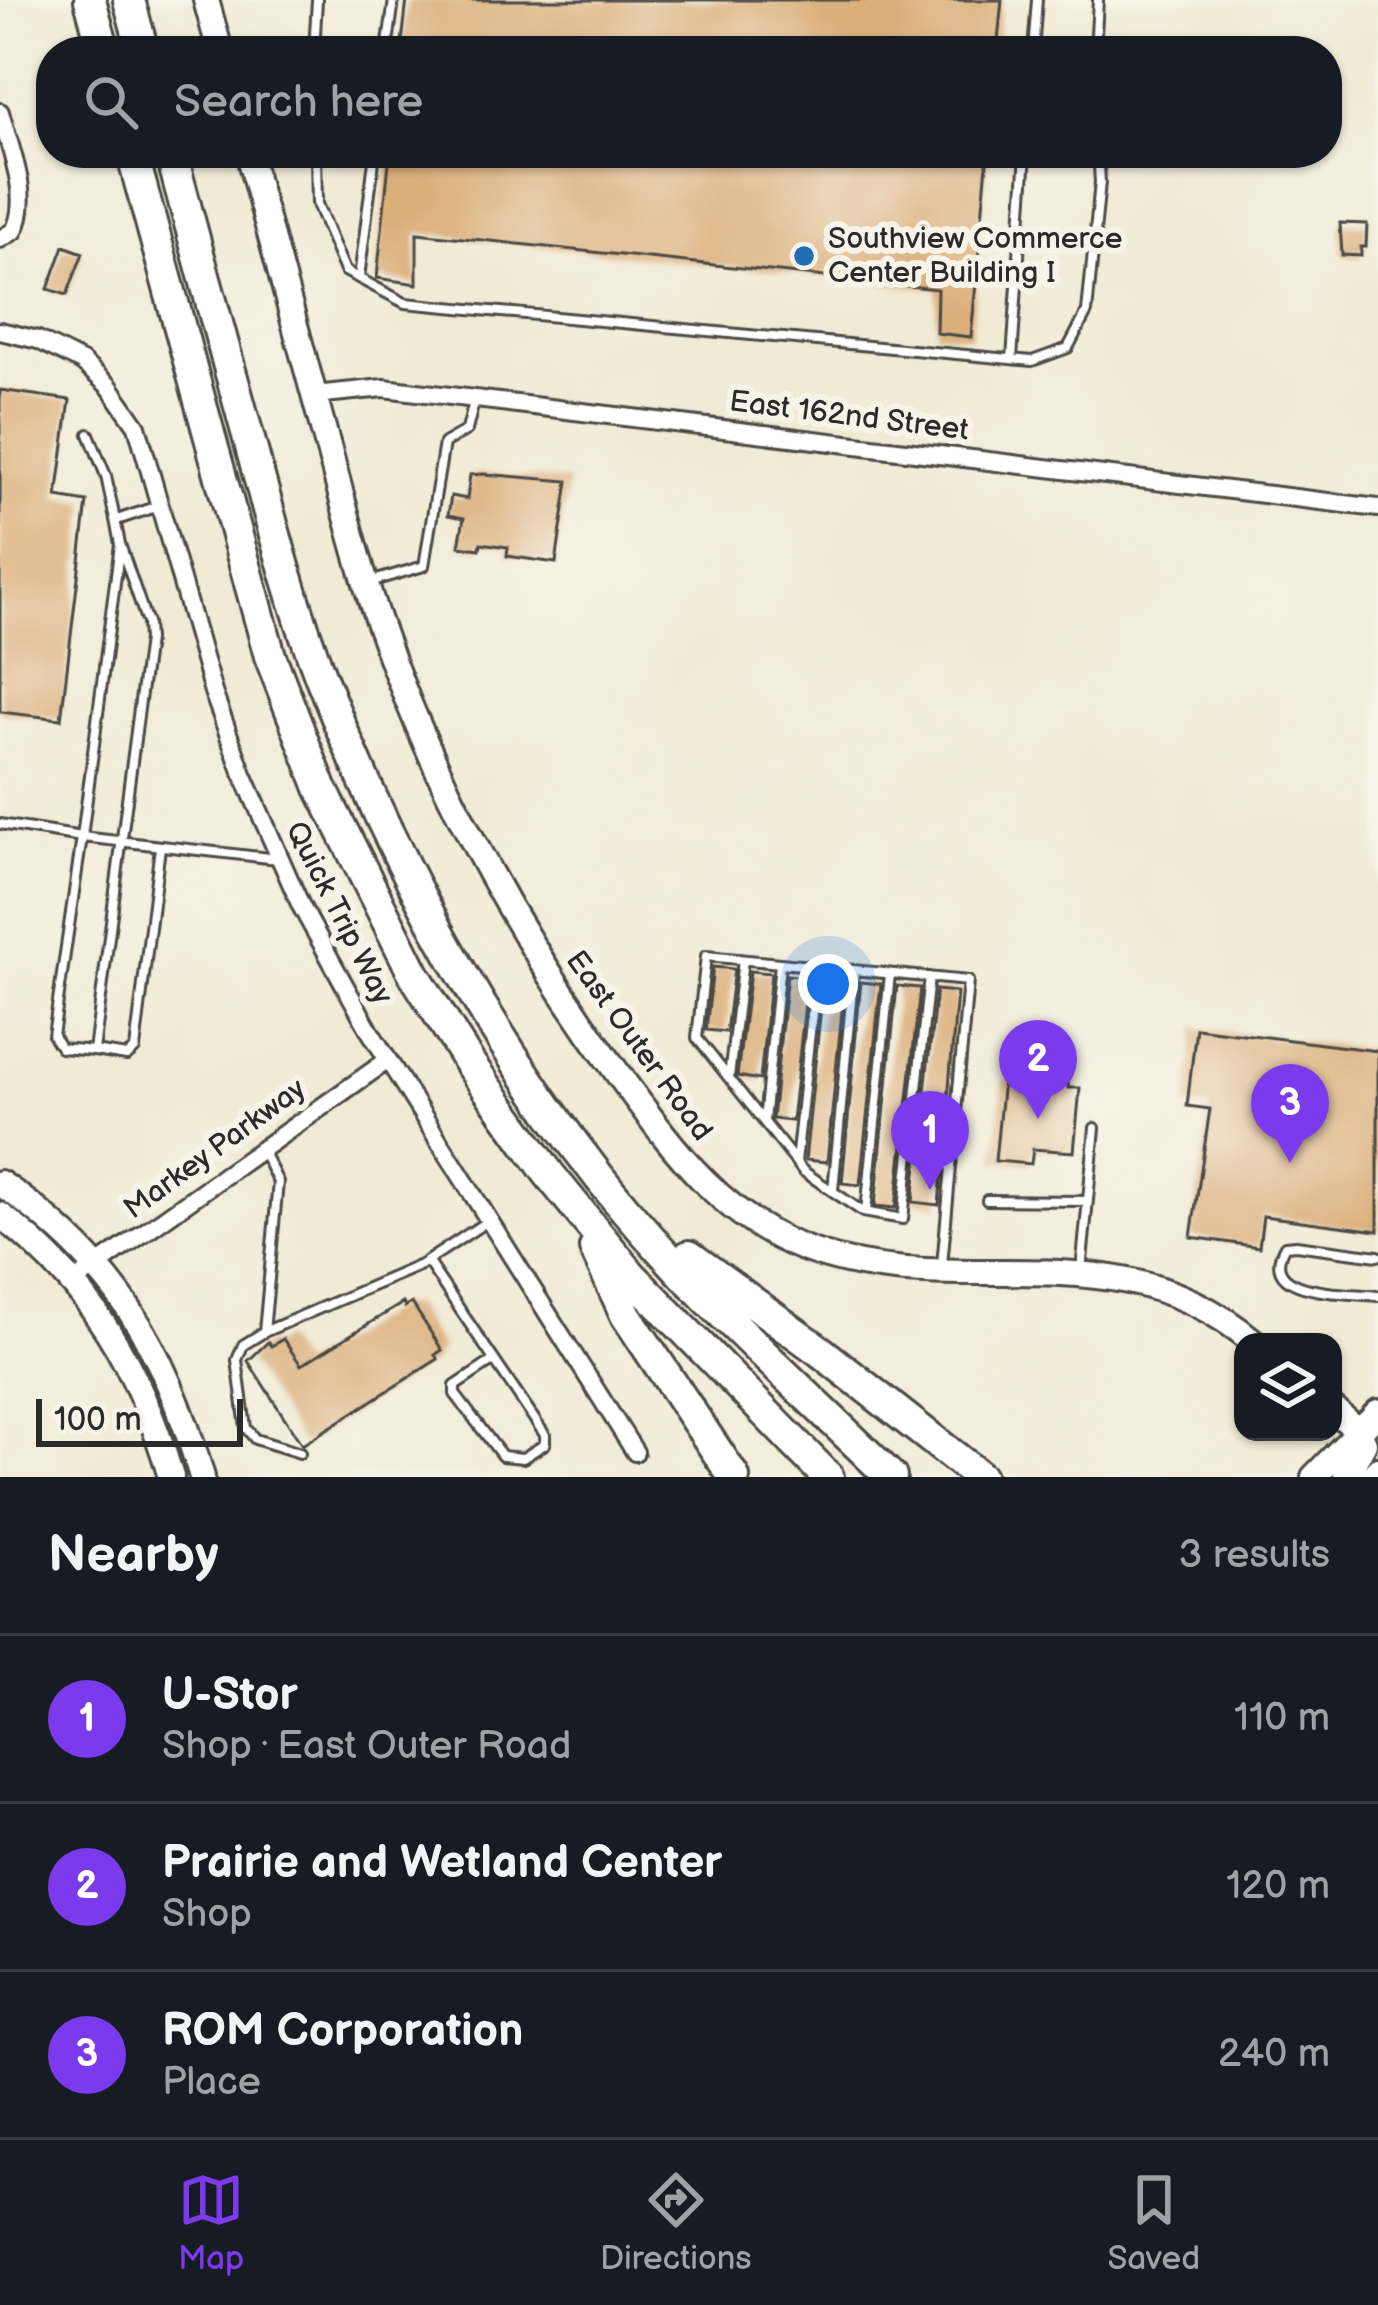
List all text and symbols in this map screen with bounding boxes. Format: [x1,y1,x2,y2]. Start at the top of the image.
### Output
search box [36,36,1342,168]
icon: search [78,69,144,135]
text: Search here [174,75,423,130]
place label: Southview Commerce Center Building I [828,221,1123,291]
marker: Southview Commerce Center Building I [791,243,817,269]
street label: East 162nd Street [727,383,971,449]
street label: Quick Trip Way [278,816,401,1011]
street label: East Outer Road [558,944,720,1148]
your location [798,954,858,1014]
pin: 2 [999,1020,1077,1119]
pin: 3 [1251,1064,1329,1163]
street label: Markey Parkway [117,1071,313,1227]
pin: 1 [891,1091,969,1190]
map controls [1234,1333,1342,1441]
button: layers [1234,1333,1342,1441]
scale bar [36,1393,243,1446]
text: 100 m [54,1400,142,1440]
text: Nearby [48,1525,219,1586]
text: 3 results [1178,1532,1330,1579]
text: U-Stor [162,1668,298,1723]
text: 1 [79,1695,95,1742]
text: 110 m [1234,1695,1330,1742]
text: Shop · East Outer Road [162,1723,571,1770]
text: Prairie and Wetland Center [162,1836,722,1891]
text: 2 [75,1863,99,1910]
text: 120 m [1226,1863,1330,1910]
text: Shop [162,1891,252,1938]
text: ROM Corporation [162,2004,523,2059]
text: 3 [76,2031,98,2078]
text: 240 m [1218,2031,1330,2078]
text: Place [162,2059,261,2106]
tab: Map [178,2167,244,2279]
tab: Directions [600,2167,752,2279]
tab: Saved [1107,2167,1200,2279]

